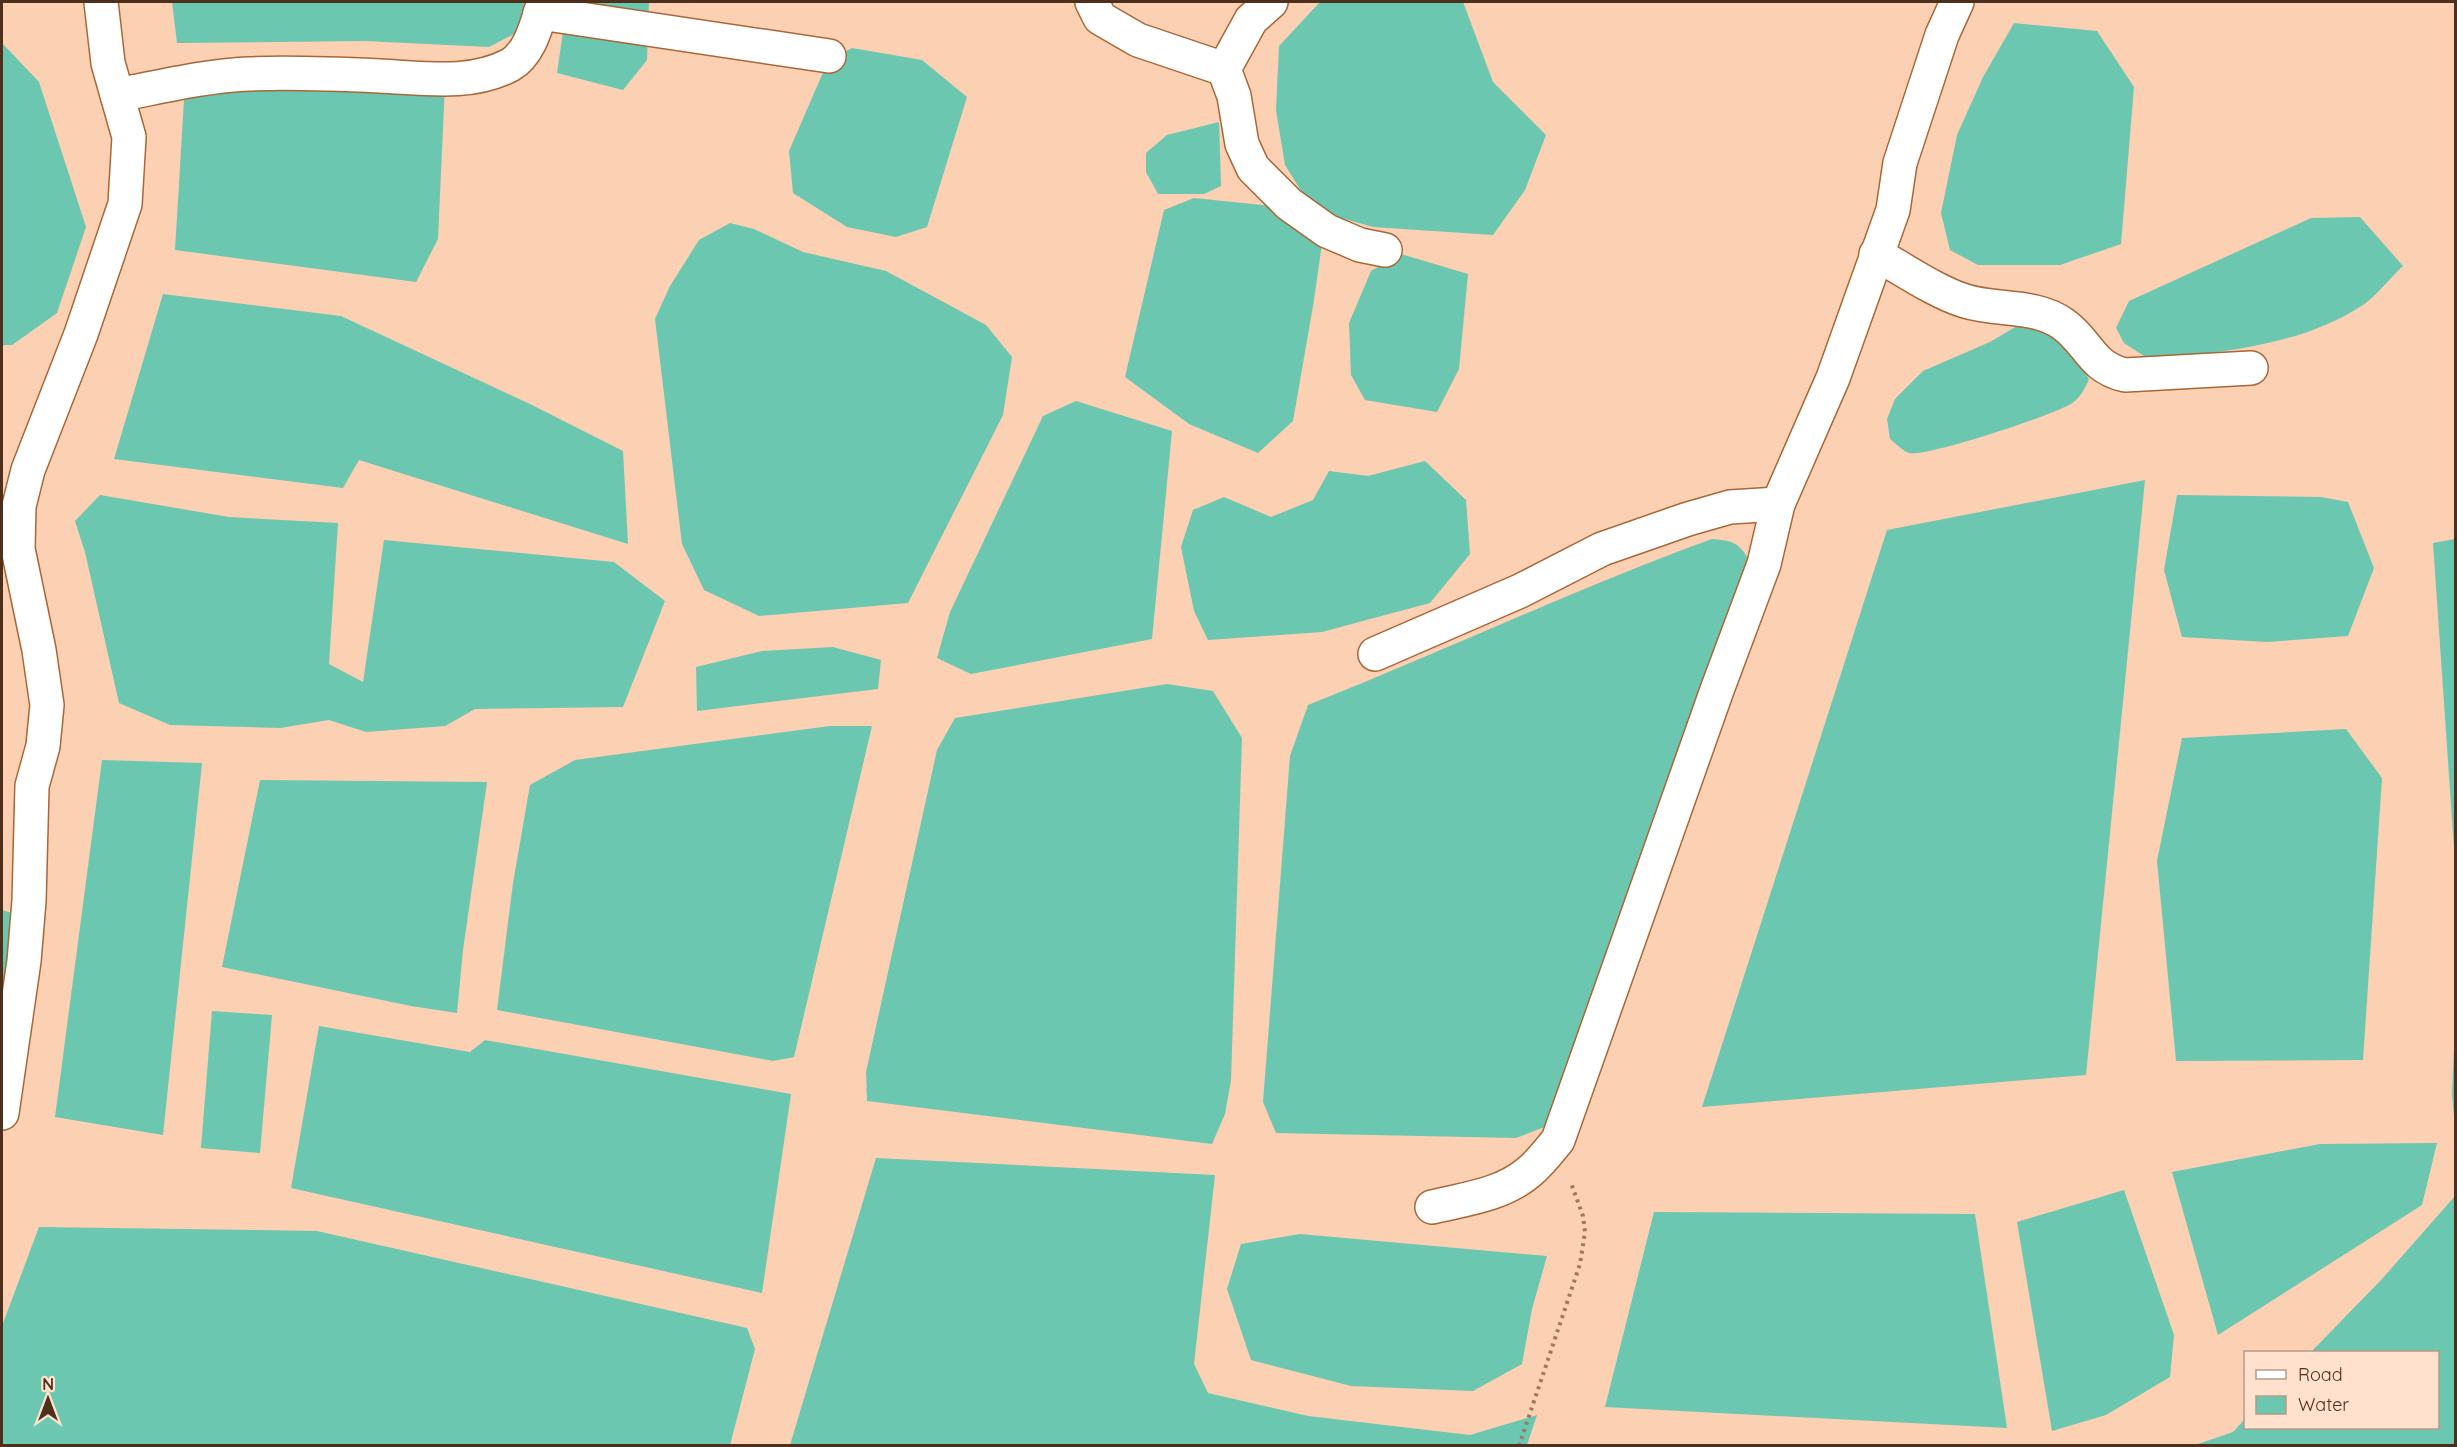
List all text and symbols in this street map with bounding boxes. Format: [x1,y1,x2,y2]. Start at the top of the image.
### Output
legend [2244,1351,2439,1429]
text: Road [2298,1363,2343,1386]
north arrow [18,1369,78,1429]
text: N [42,1374,54,1394]
text: Water [2298,1393,2349,1416]

